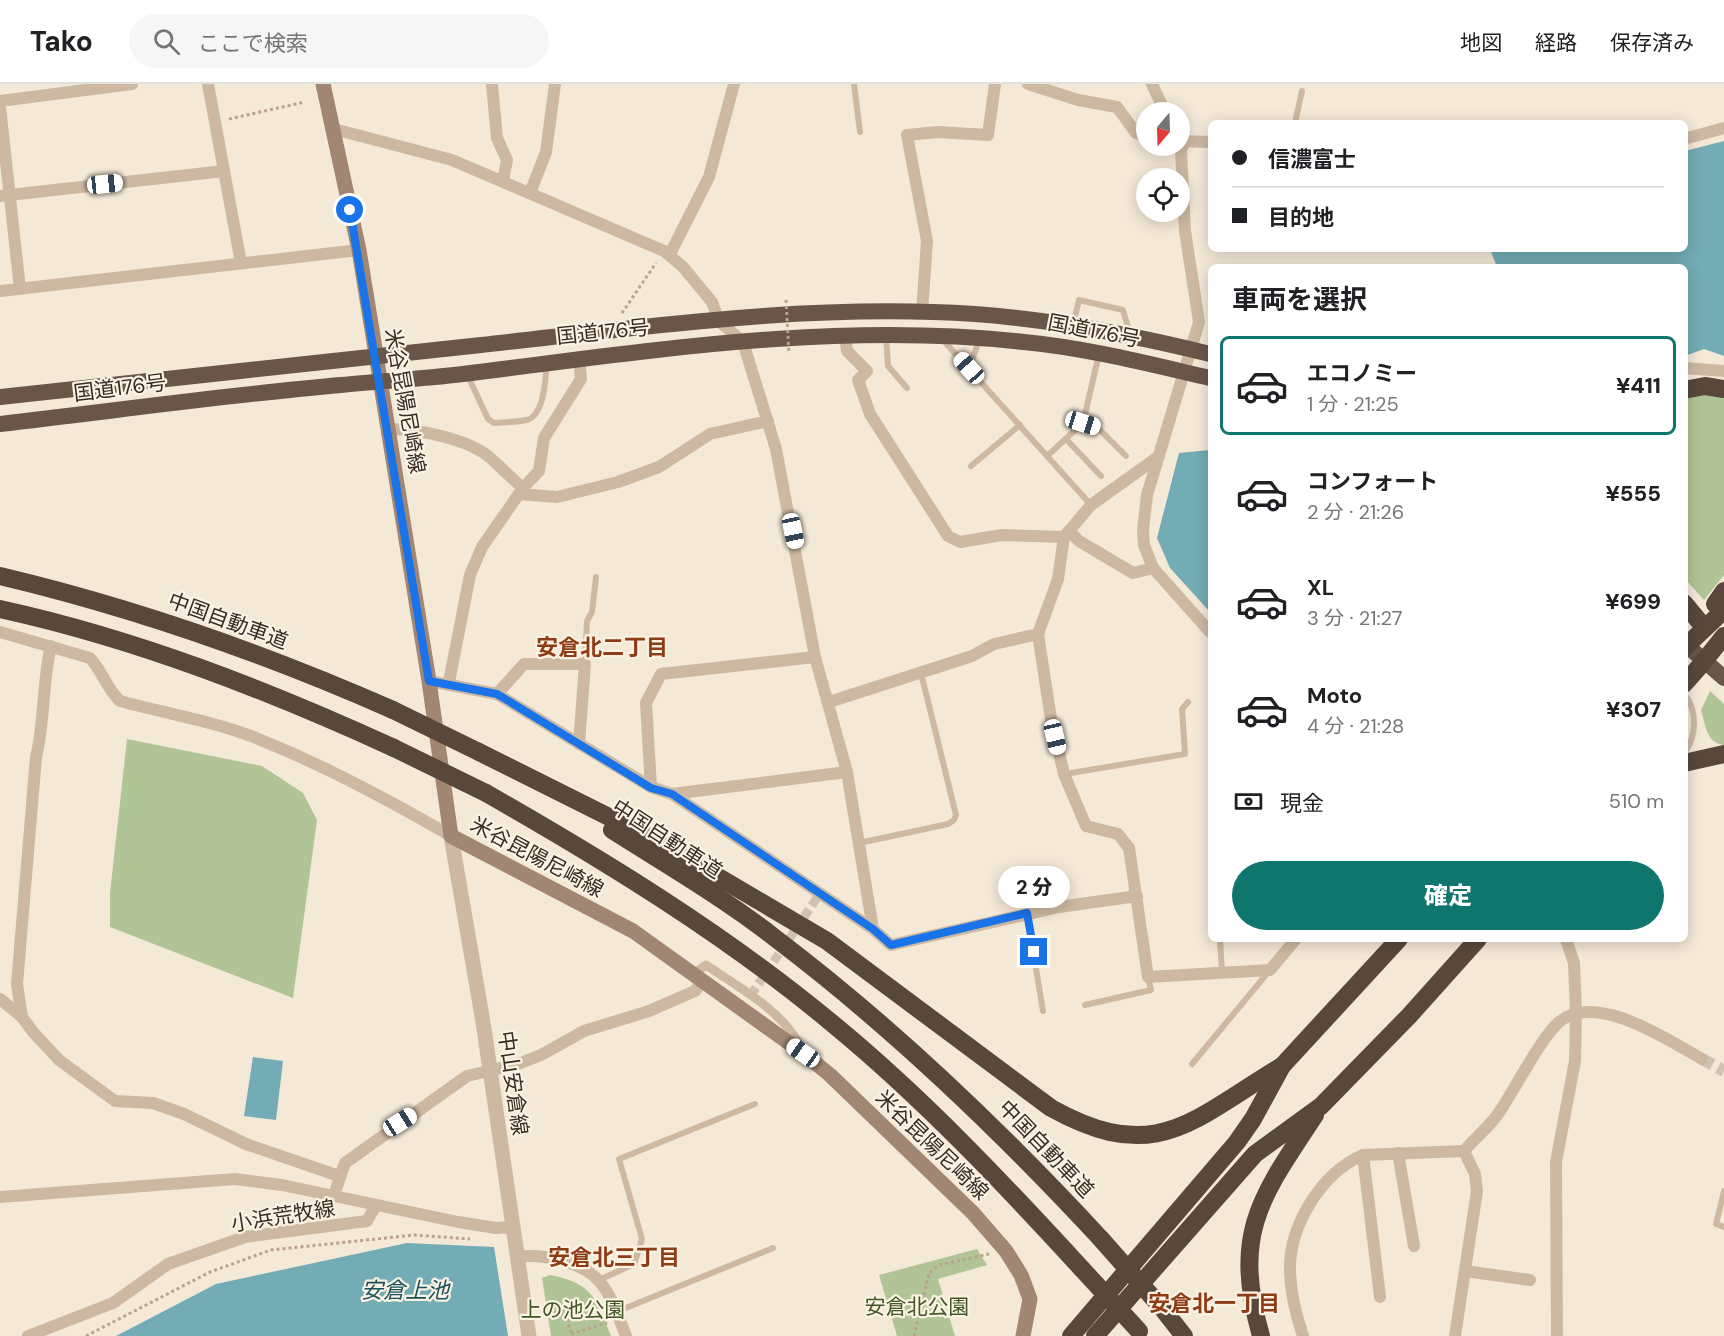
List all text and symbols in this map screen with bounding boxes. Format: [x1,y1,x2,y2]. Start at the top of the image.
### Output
search box [129,14,549,68]
text: Tako [30,23,93,60]
icon: search [150,25,183,58]
text: ここで検索 [198,29,308,58]
text: 地図 [1460,29,1502,57]
text: 経路 [1535,29,1577,57]
text: 保存済み [1610,29,1694,57]
north arrow [1136,102,1190,156]
map controls [1136,102,1190,222]
text: 信濃富士 [1268,145,1356,174]
button: locate [1136,168,1190,222]
car [86,173,124,195]
route start [336,196,363,223]
text: 目的地 [1268,203,1334,232]
text: 車両を選択 [1232,282,1367,317]
street label: 国道176号 [1045,308,1143,354]
street label: 国道176号 [555,313,651,351]
street label: 米谷昆陽尼崎線 [378,326,432,476]
car [950,349,988,387]
icon: car [1235,359,1289,413]
text: エコノミー [1307,359,1417,388]
street label: 国道176号 [72,368,168,408]
text: ¥411 [1616,371,1661,400]
text: 1 分 · 21:25 [1307,391,1399,417]
car [1063,409,1103,437]
icon: car [1235,467,1289,521]
text: コンフォート [1307,467,1438,496]
text: ¥555 [1605,479,1661,508]
text: 2 分 · 21:26 [1307,499,1404,525]
car [780,512,806,550]
text: XL [1307,573,1334,602]
icon: car [1235,575,1289,629]
street label: 中国自動車道 [164,586,292,656]
text: ¥699 [1605,587,1661,616]
text: 3 分 · 21:27 [1307,605,1402,631]
district label: 安倉北二丁目 [536,633,668,662]
text: Moto [1307,681,1362,710]
icon: car [1235,683,1289,737]
text: ¥307 [1606,695,1661,724]
text: 4 分 · 21:28 [1307,713,1404,739]
car [1042,717,1068,757]
icon: cash [1232,785,1265,818]
text: 510 m [1609,788,1664,814]
text: 現金 [1280,789,1324,818]
street label: 中国自動車道 [607,793,727,885]
street label: 米谷昆陽尼崎線 [466,810,608,904]
button: 確定 [1232,861,1664,930]
callout: 2 分 [998,865,1070,907]
text: 2 分 [1016,874,1052,900]
route end [1020,938,1047,965]
street label: 中山安倉線 [492,1029,534,1137]
car [783,1035,823,1071]
street label: 米谷昆陽尼崎線 [869,1084,995,1206]
street label: 中国自動車道 [992,1094,1100,1204]
car [380,1105,420,1139]
street label: 小浜荒牧線 [229,1194,337,1238]
district label: 安倉北三丁目 [548,1243,680,1272]
water label: 安倉上池 [361,1276,451,1305]
district label: 安倉北一丁目 [1148,1289,1280,1318]
park label: 安倉北公園 [865,1293,970,1321]
park label: 上の池公園 [521,1296,626,1324]

